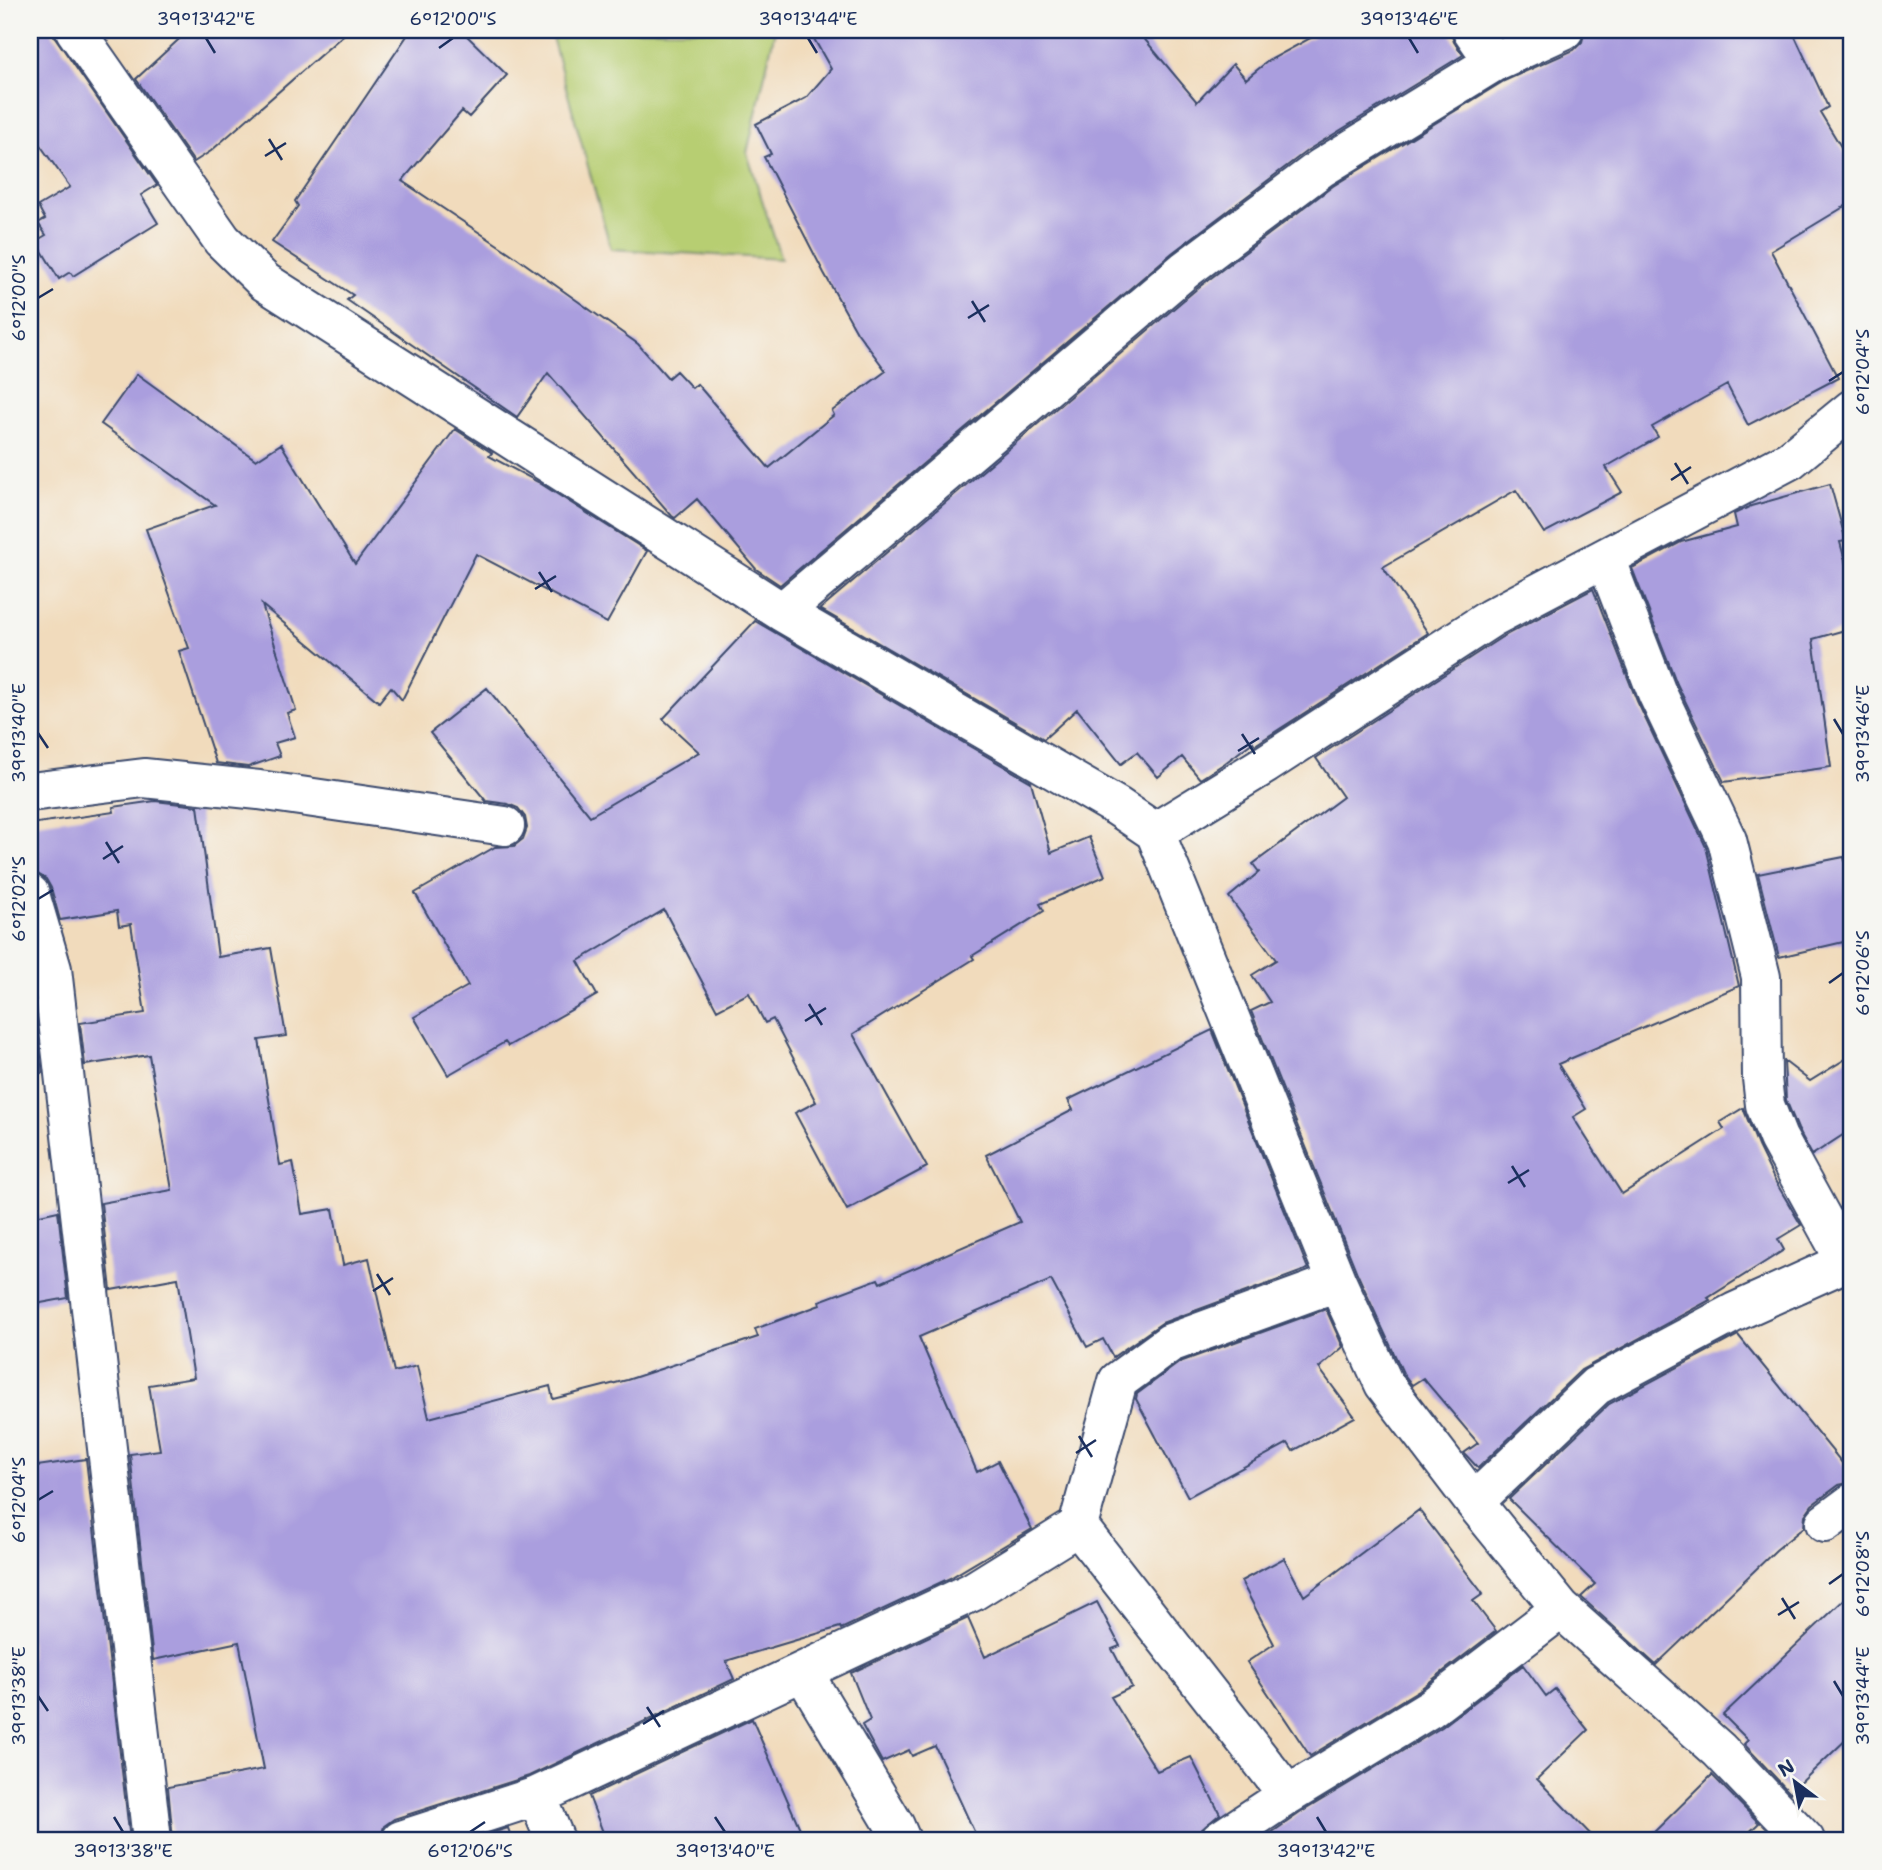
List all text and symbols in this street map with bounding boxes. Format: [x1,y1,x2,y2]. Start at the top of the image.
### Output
text: 39°13'42"E [157,7,255,31]
text: 6°12'00"S [409,7,497,31]
text: 39°13'44"E [758,7,858,31]
text: 39°13'46"E [1360,7,1458,31]
text: 6°12'00"S [7,254,31,342]
text: 6°12'04"S [1851,329,1875,415]
text: 39°13'40"E [7,683,31,783]
text: 39°13'46"E [1851,685,1875,783]
text: 6°12'02"S [7,856,31,942]
text: 6°12'06"S [1851,930,1875,1016]
text: 6°12'04"S [7,1457,31,1543]
text: 6°12'08"S [1851,1531,1875,1617]
text: 39°13'38"E [7,1646,31,1746]
text: 39°13'44"E [1851,1646,1875,1746]
north arrow [1759,1748,1829,1818]
text: N [1773,1753,1799,1783]
text: 39°13'38"E [73,1839,173,1863]
text: 6°12'06"S [427,1839,513,1863]
text: 39°13'40"E [675,1839,775,1863]
text: 39°13'42"E [1277,1839,1375,1863]

